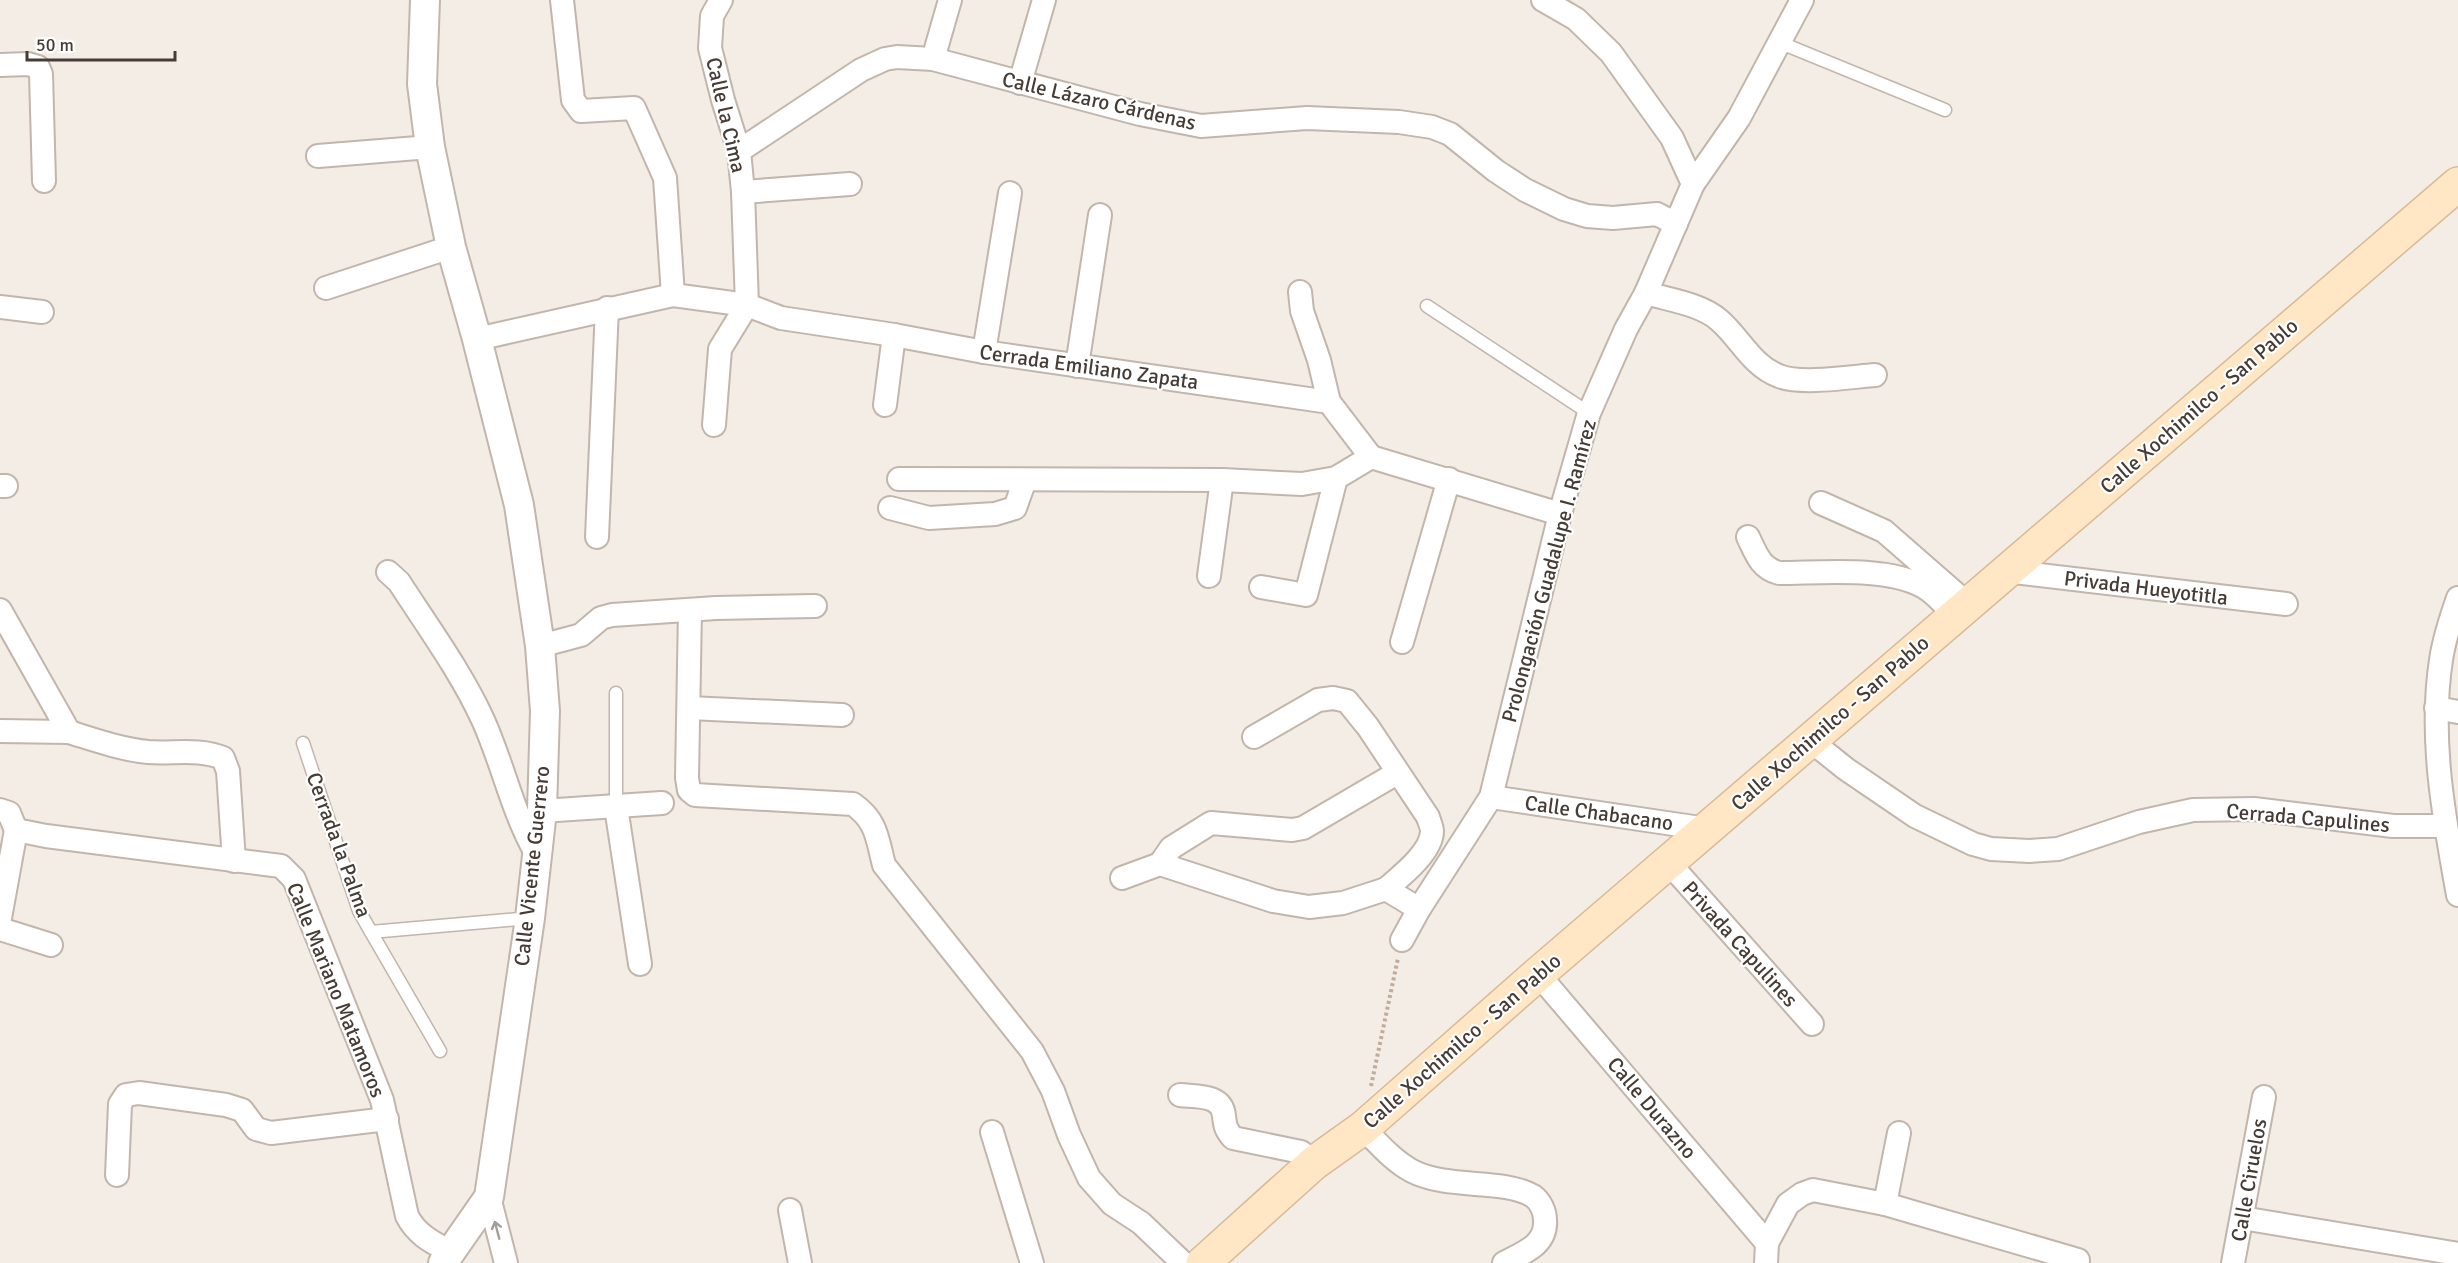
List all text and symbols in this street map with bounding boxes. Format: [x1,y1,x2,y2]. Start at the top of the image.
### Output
scale bar [27,24,176,62]
text: 50 m [36,34,74,56]
street label: Calle la Cima [700,55,752,175]
street label: Calle Lázaro Cárdenas [1000,66,1198,136]
street label: Calle Xochimilco - San Pablo [2095,313,2303,499]
street label: Cerrada Emiliano Zapata [978,339,1200,395]
street label: Prolongación Guadalupe I. Ramírez [1496,417,1602,725]
street label: Privada Hueyotitla [2062,565,2230,611]
street label: Calle Xochimilco - San Pablo [1726,630,1934,816]
street label: Calle Vicente Guerrero [509,765,555,967]
street label: Cerrada la Palma [301,769,377,921]
street label: Calle Chabacano [1523,790,1675,836]
street label: Cerrada Capulines [2225,798,2391,838]
street label: Privada Capulines [1677,876,1803,1012]
street label: Calle Mariano Matamoros [281,879,391,1101]
street label: Calle Xochimilco - San Pablo [1358,948,1566,1134]
street label: Calle Durazno [1602,1052,1702,1164]
street label: Calle Ciruelos [2225,1117,2273,1243]
one-way arrow [491,1221,503,1240]

